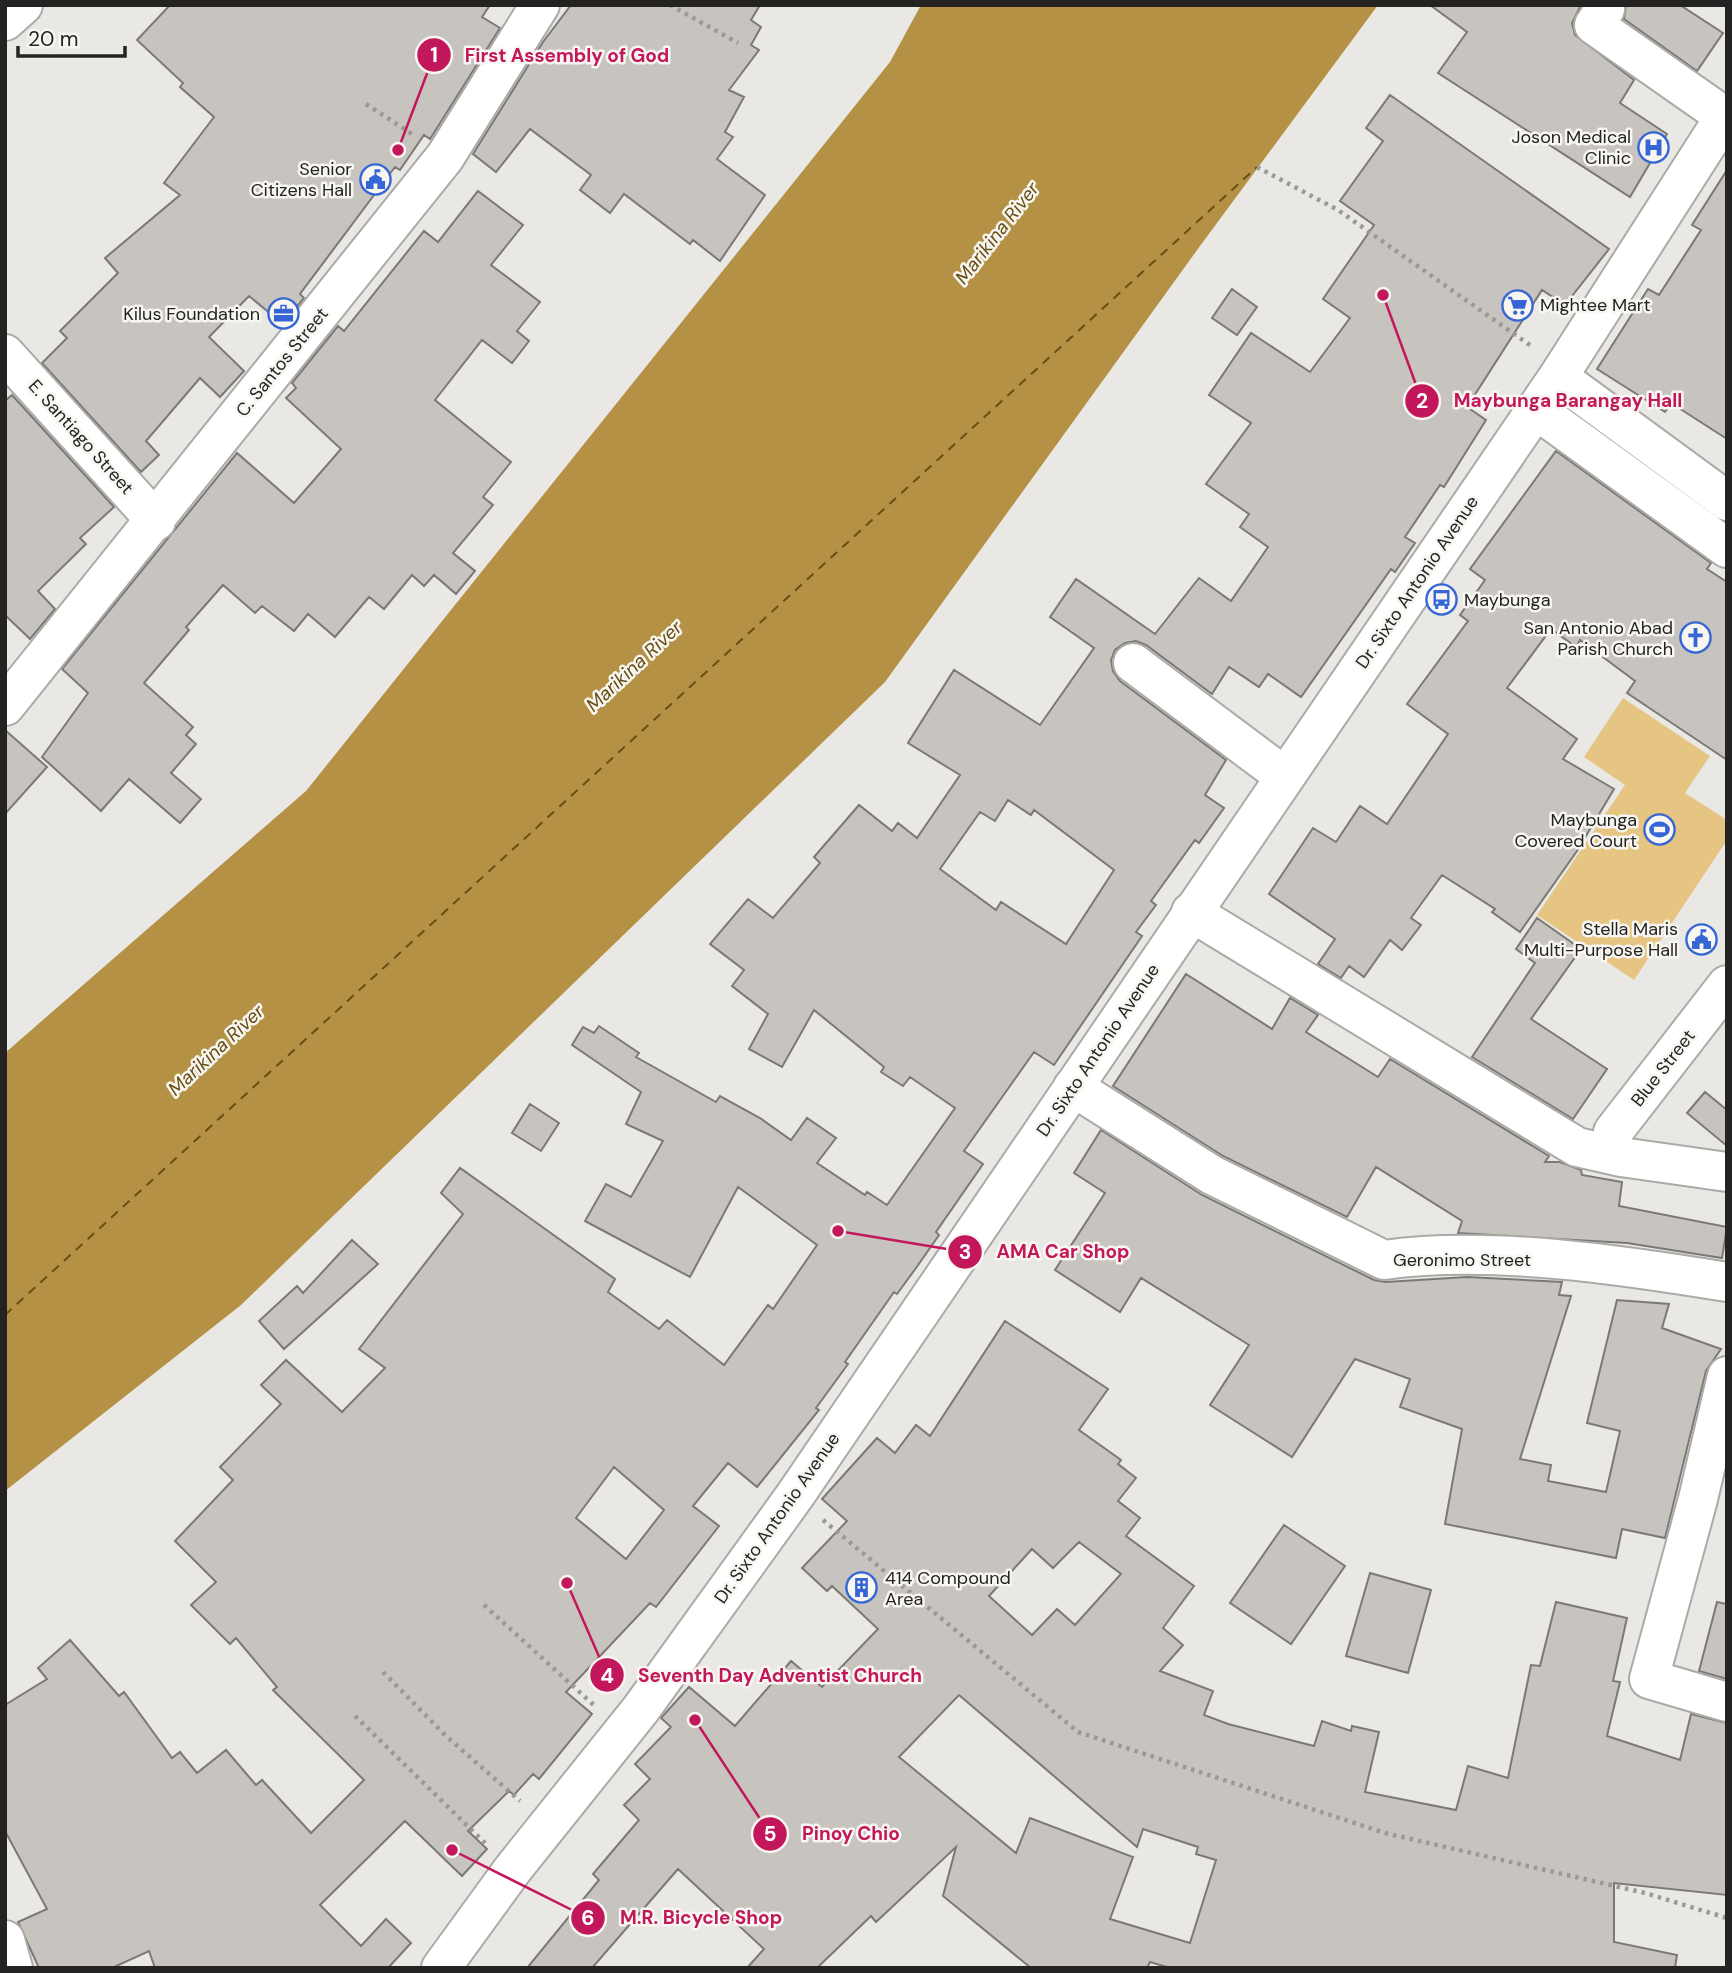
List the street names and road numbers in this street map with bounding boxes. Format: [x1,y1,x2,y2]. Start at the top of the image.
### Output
street label: C. Santos Street [230,302,334,422]
street label: E. Santiago Street [23,375,139,499]
street label: Dr. Sixto Antonio Avenue [1350,491,1484,673]
street label: Dr. Sixto Antonio Avenue [1031,959,1165,1141]
street label: Blue Street [1625,1025,1701,1111]
street label: Geronimo Street [1393,1248,1531,1272]
street label: Dr. Sixto Antonio Avenue [709,1428,845,1608]

